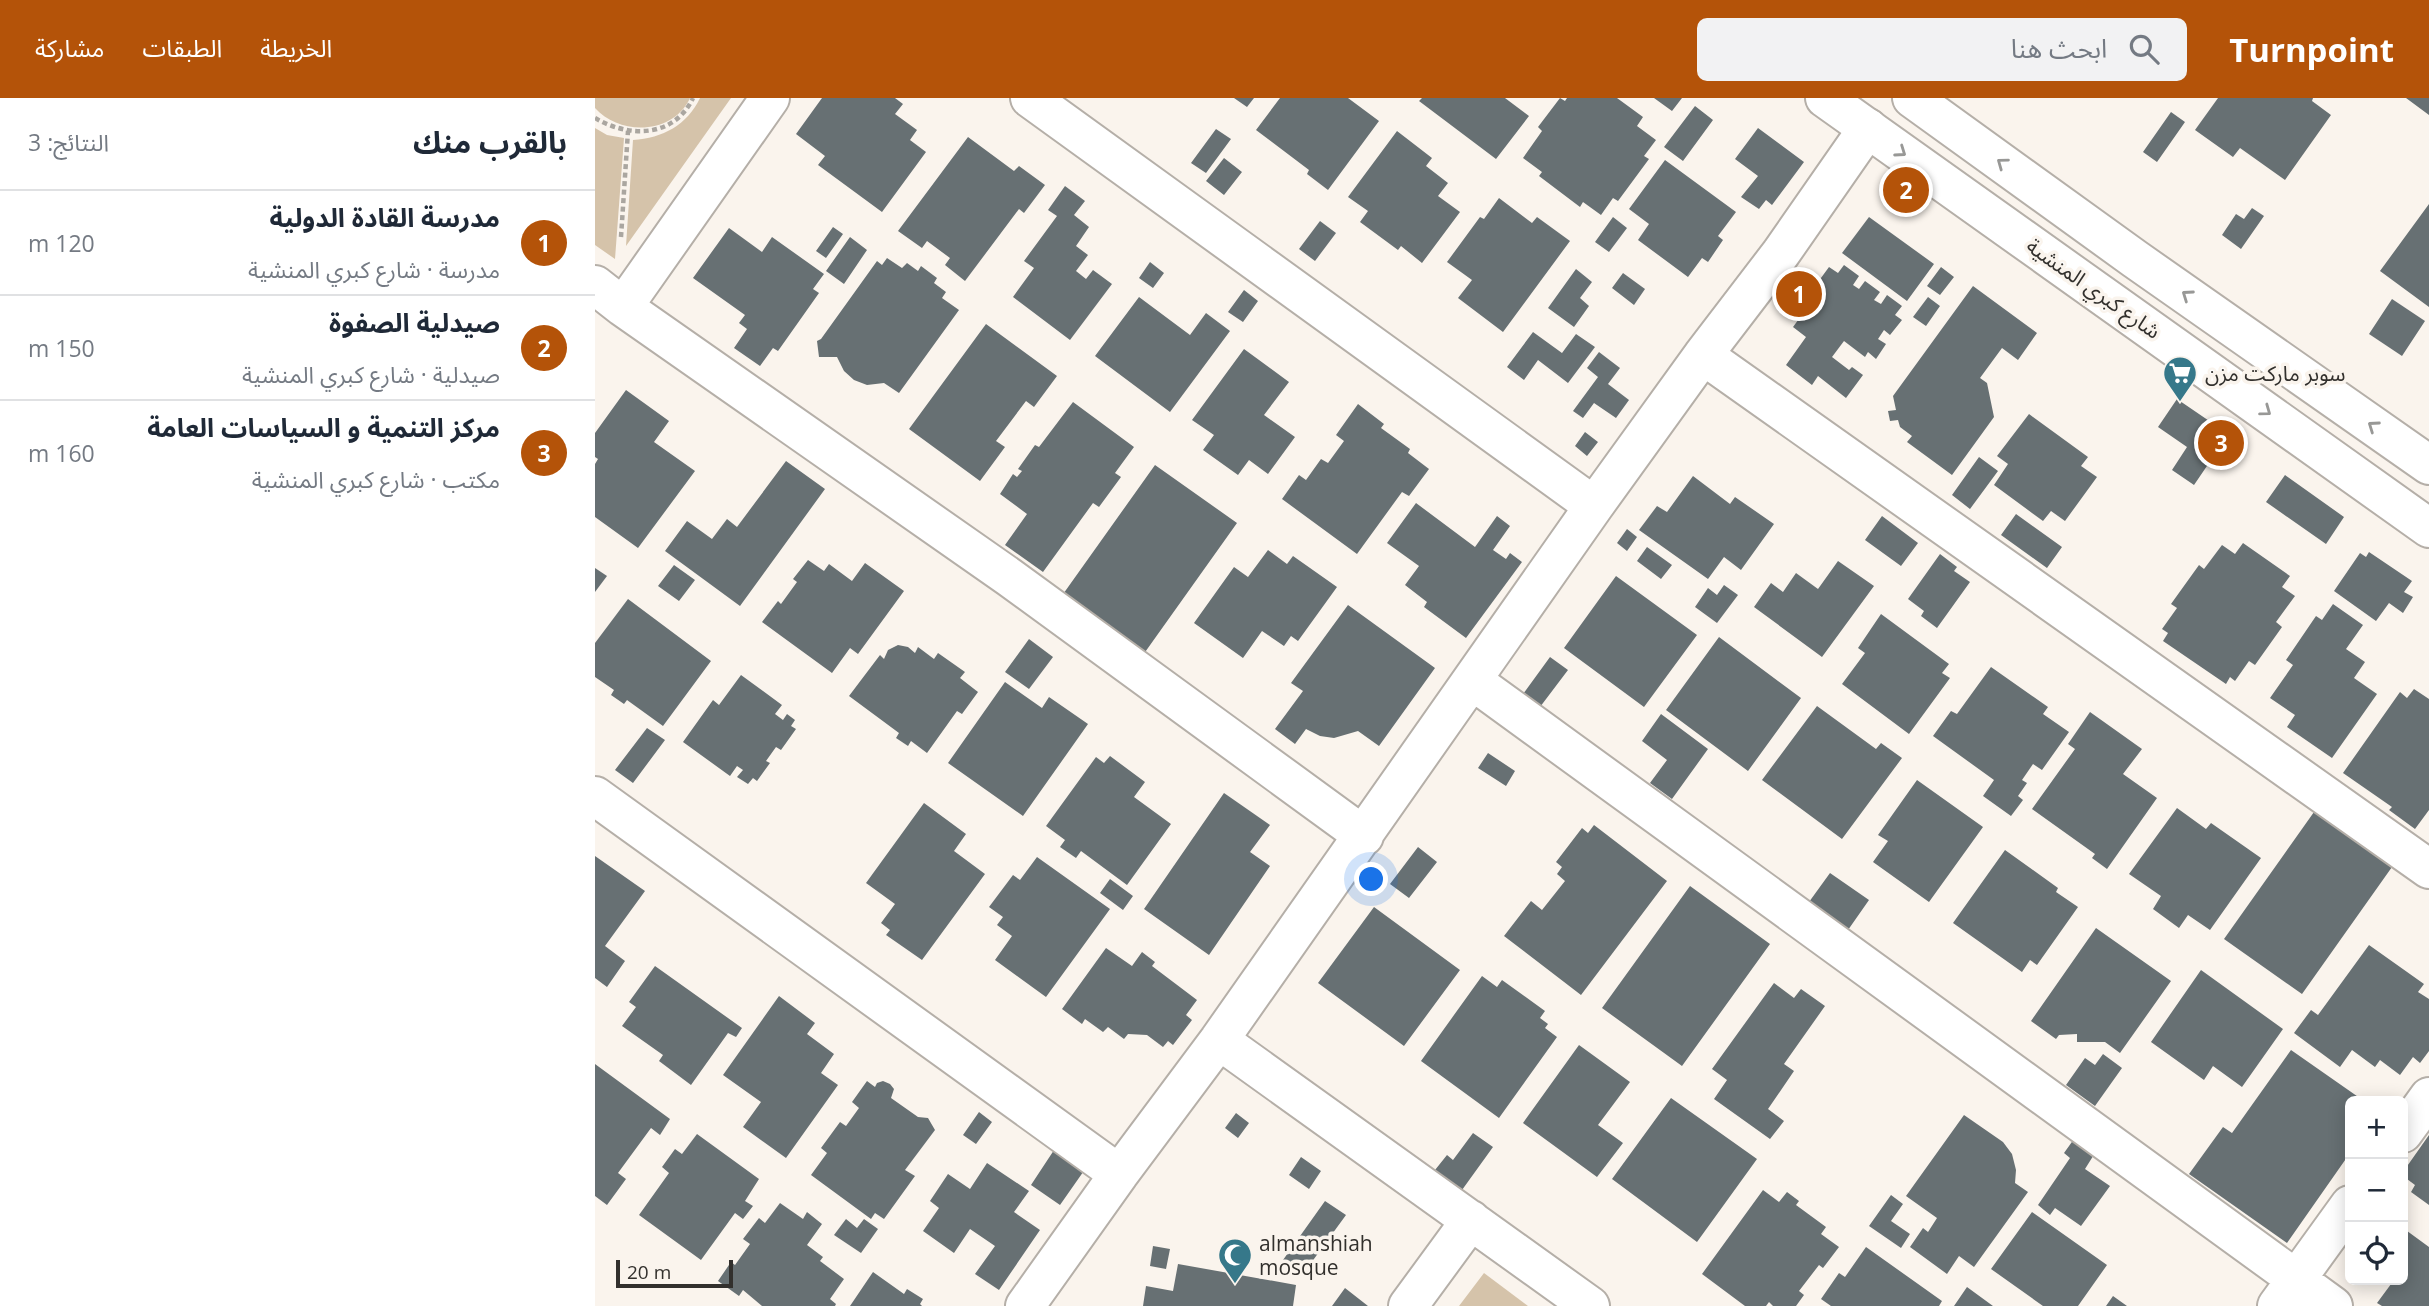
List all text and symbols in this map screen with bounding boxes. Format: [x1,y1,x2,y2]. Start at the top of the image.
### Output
search box [1697,18,2187,81]
text: Turnpoint [2229,27,2394,72]
text: ابحث هنا [2011,30,2107,66]
icon: search [2125,30,2163,68]
text: مشاركة [35,31,104,64]
text: الطبقات [142,31,222,64]
text: الخريطة [260,31,332,64]
text: بالقرب منك [413,121,567,162]
text: النتائج: 3 [28,126,109,158]
one-way arrow [1893,144,1906,156]
one-way arrow [1997,159,2010,171]
pin: 2 [1883,164,1929,216]
text: مدرسة القادة الدولية [270,199,500,235]
text: 120 m [28,227,95,259]
text: 1 [537,227,551,259]
street label: شارع كبري المنشية [2020,231,2167,347]
text: مدرسة · شارع كبري المنشية [248,253,500,285]
pin: 1 [1776,268,1822,320]
one-way arrow [2182,291,2195,303]
text: صيدلية الصفوة [329,304,500,340]
text: 150 m [28,332,95,364]
text: 2 [537,332,551,364]
supermarket icon: سوبر ماركت مزن [2161,354,2199,403]
text: صيدلية · شارع كبري المنشية [242,358,500,390]
place label: سوبر ماركت مزن [2205,359,2346,387]
one-way arrow [2258,403,2271,415]
text: مركز التنمية و السياسات العامة [147,409,500,445]
pin: 3 [2198,417,2244,469]
one-way arrow [2368,422,2381,434]
text: 160 m [28,437,95,469]
text: 3 [537,437,551,469]
text: مكتب · شارع كبري المنشية [252,463,500,495]
your location [1354,862,1388,896]
map controls [2345,1096,2408,1285]
button: + [2345,1096,2408,1159]
button: − [2345,1159,2408,1222]
button: locate [2345,1222,2408,1285]
place label: almanshiah mosque [1259,1229,1373,1281]
mosque icon: almanshiah mosque [1216,1236,1254,1285]
scale bar [616,1257,733,1289]
text: 20 m [627,1259,671,1285]

